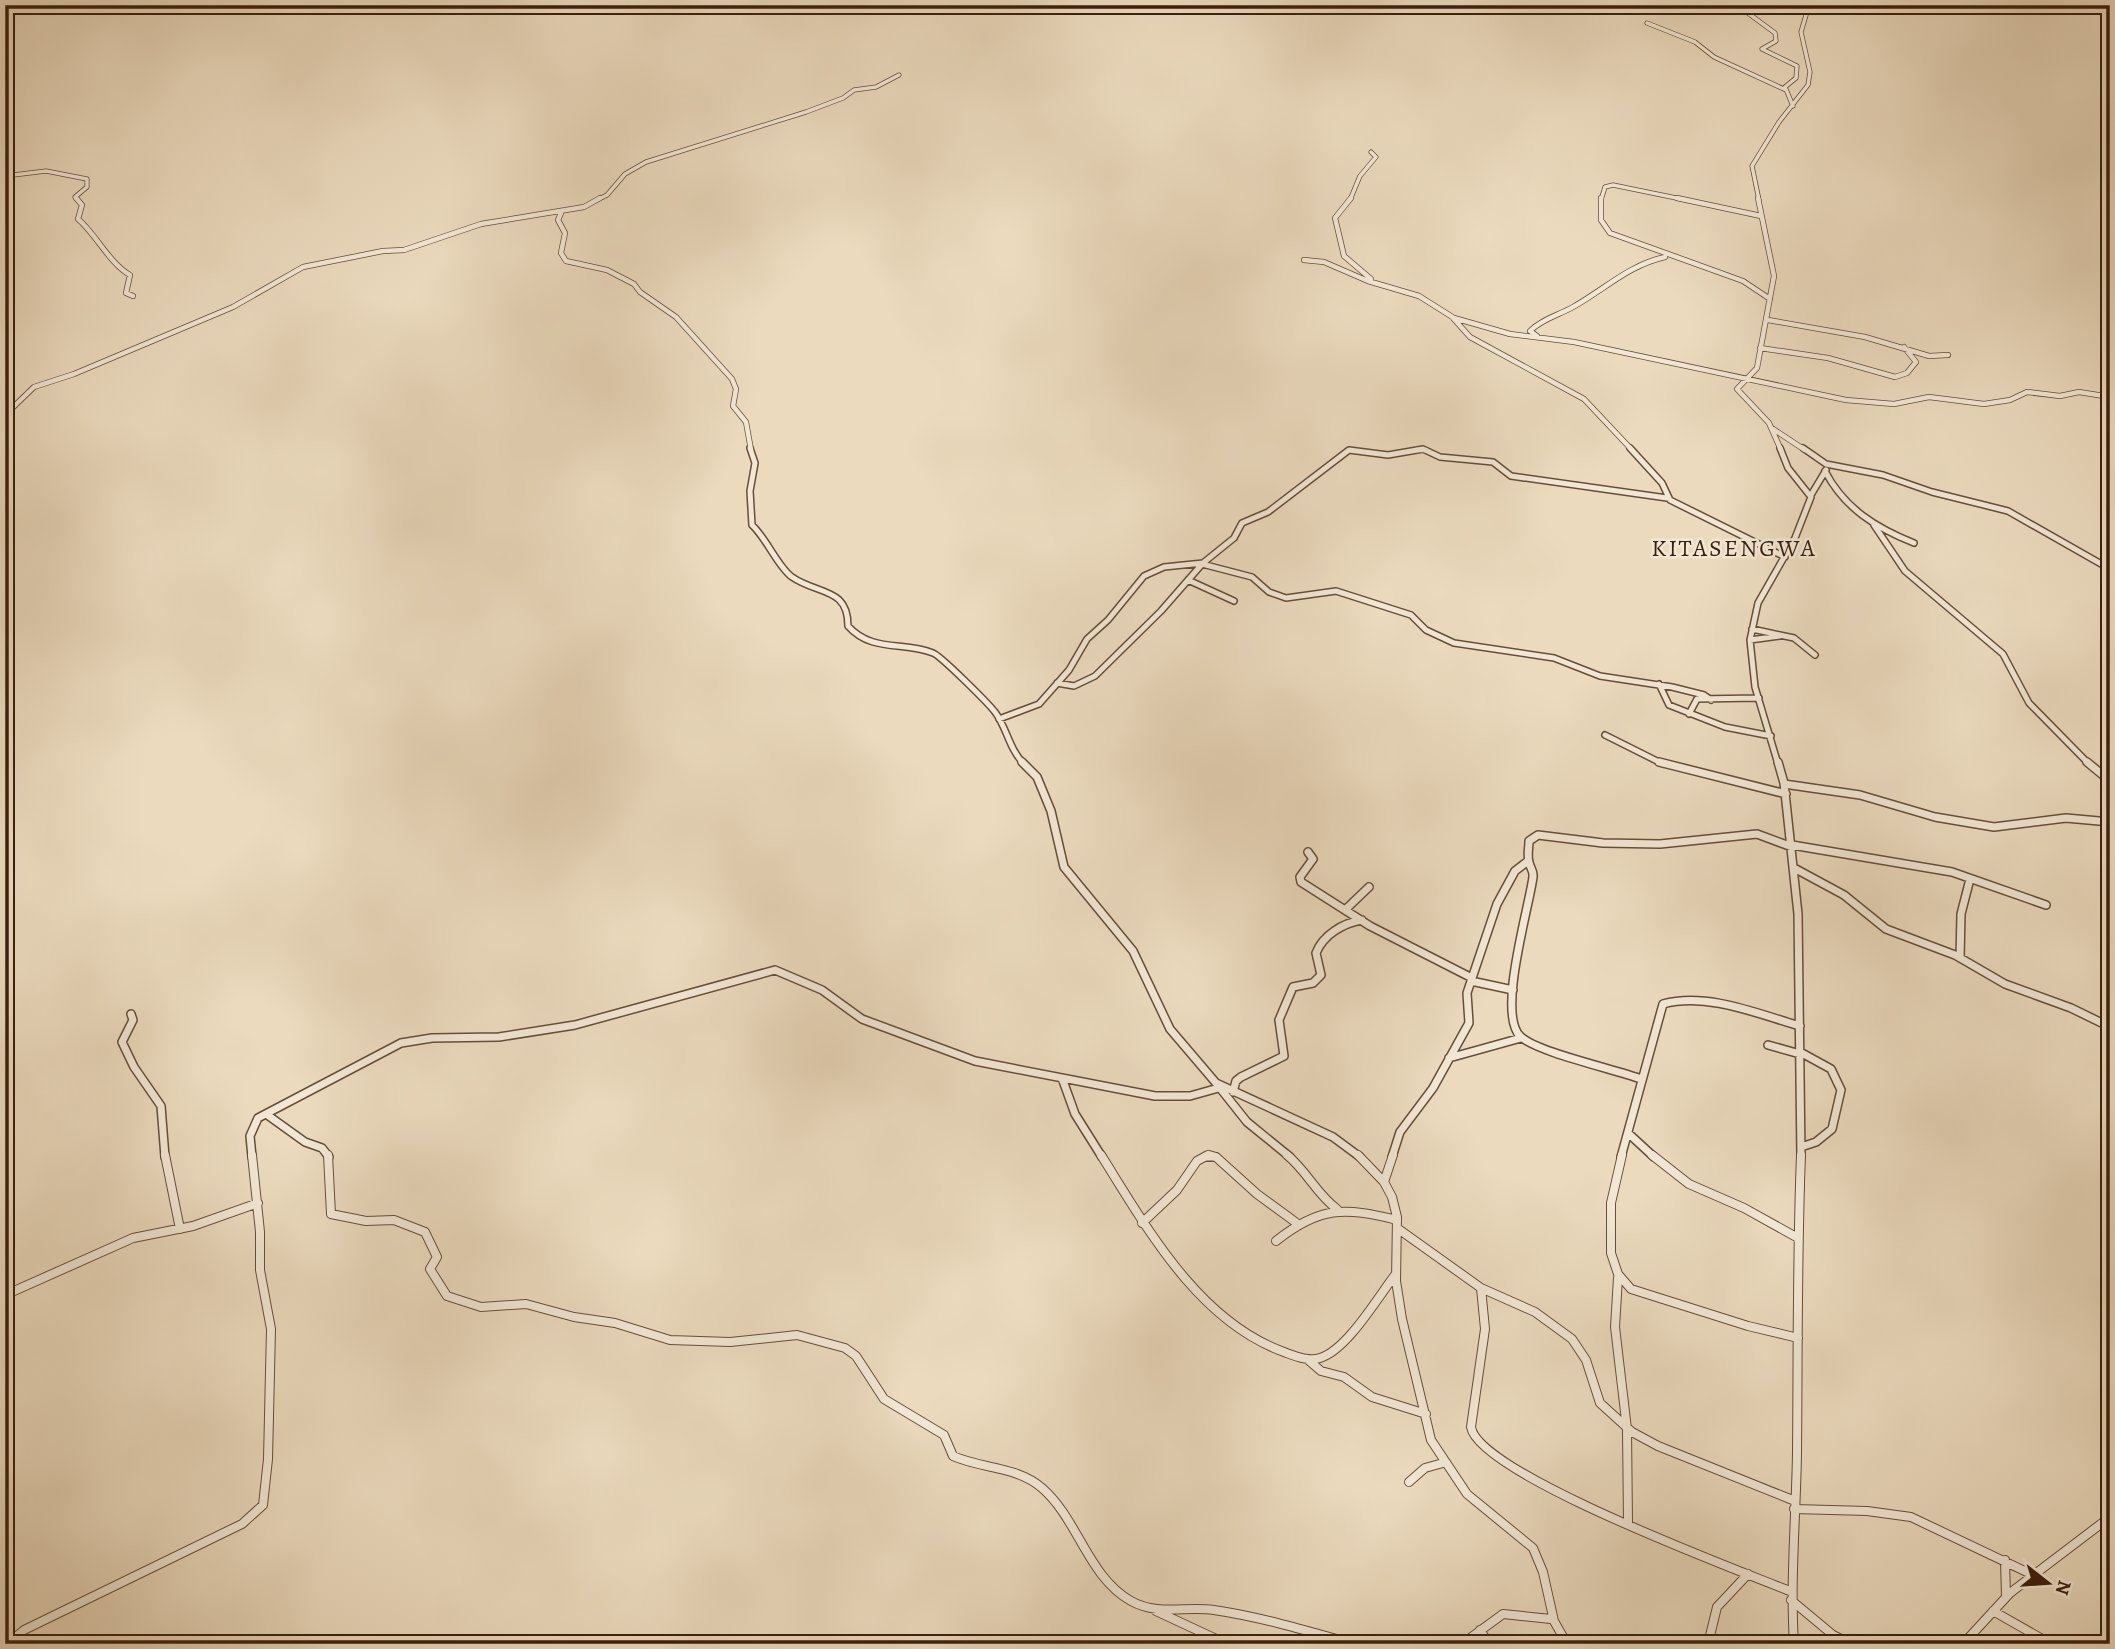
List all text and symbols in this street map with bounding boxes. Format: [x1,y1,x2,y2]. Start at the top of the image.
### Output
district label: KITASENGWA [1651,532,1817,564]
north arrow [2014,1548,2084,1618]
text: N [2049,1577,2078,1598]

